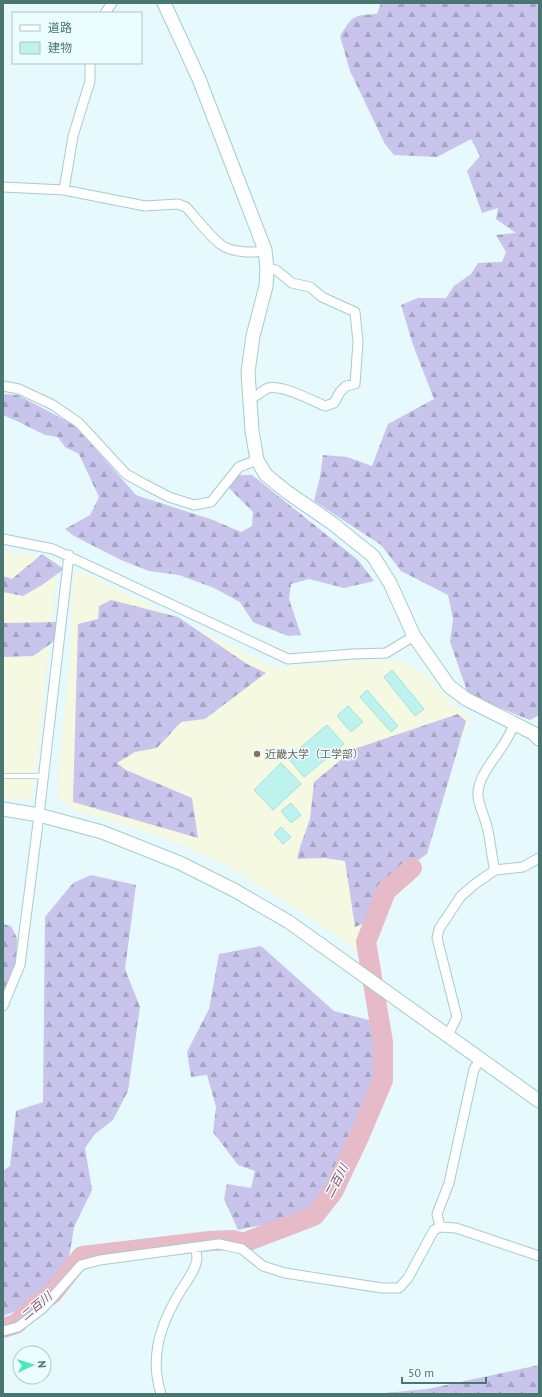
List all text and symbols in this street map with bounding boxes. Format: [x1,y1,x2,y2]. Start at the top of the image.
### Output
legend [12,12,142,64]
text: 道路 [48,20,72,35]
text: 建物 [48,40,72,55]
place label: 近畿大学（工学部） [265,747,364,761]
marker: 近畿大学（工学部） [252,749,262,759]
water label: 二百川 [321,1160,352,1200]
water label: 二百川 [17,1287,56,1323]
north arrow [12,1345,52,1385]
scale bar [402,1359,486,1385]
text: N [35,1360,49,1368]
text: 50 m [408,1365,434,1380]

